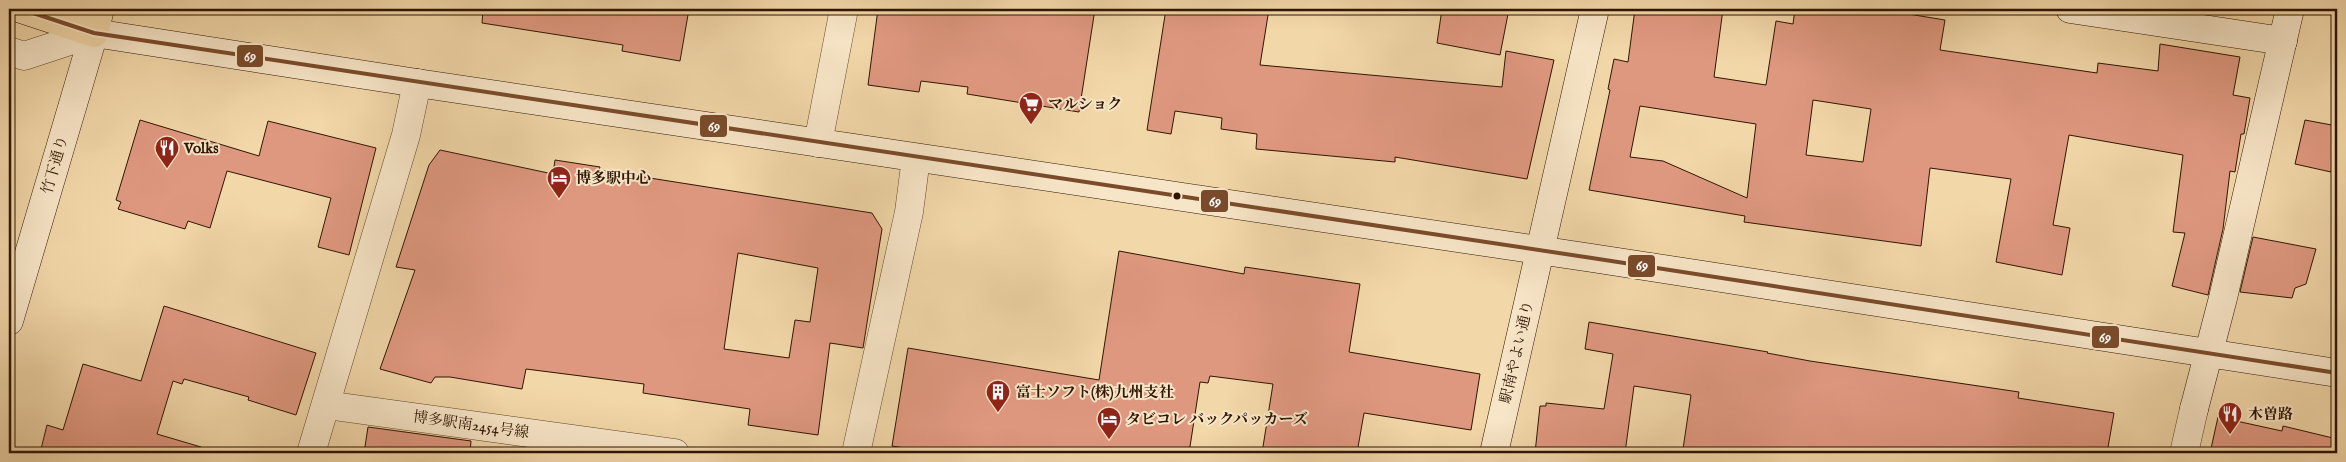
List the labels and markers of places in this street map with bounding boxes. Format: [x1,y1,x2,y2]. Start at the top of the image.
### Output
supermarket icon: マルショク [1018,91,1044,125]
place label: マルショク [1048,95,1122,114]
restaurant icon: Volks [154,135,180,169]
place label: Volks [183,139,219,158]
hotel icon: 博多駅中心 [546,165,572,199]
place label: 博多駅中心 [576,169,651,188]
unlabelled marker [1172,191,1182,201]
building icon: 富士ソフト(株)九州支社 [985,379,1011,413]
place label: 富士ソフト(株)九州支社 [1016,383,1174,402]
restaurant icon: 木曽路 [2217,401,2243,435]
place label: 木曽路 [2248,405,2293,424]
hotel icon: タビコレ バックパッカーズ [1096,406,1122,440]
place label: タビコレ バックパッカーズ [1126,410,1308,429]

